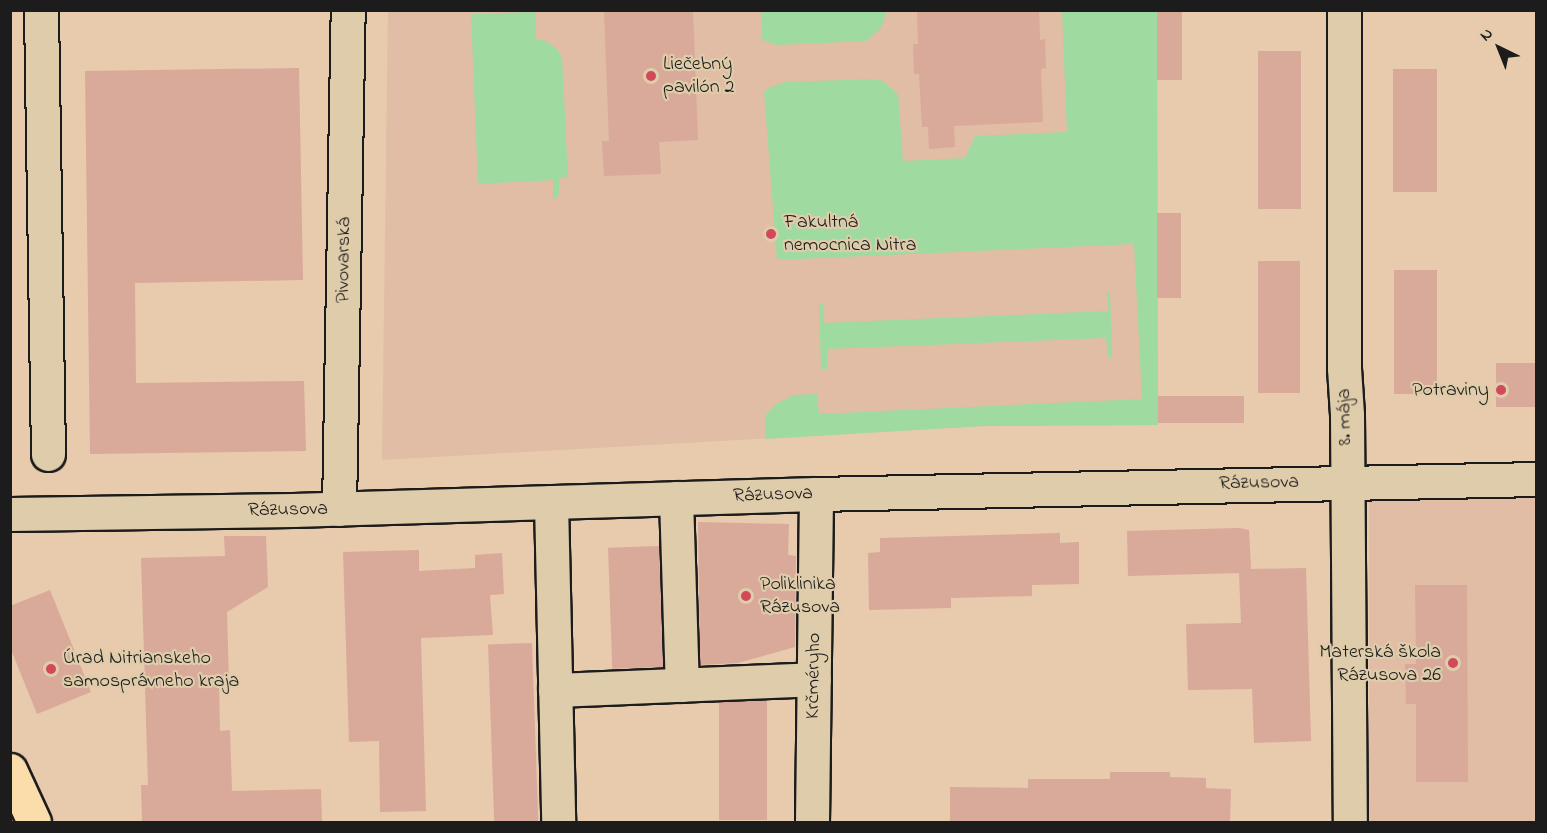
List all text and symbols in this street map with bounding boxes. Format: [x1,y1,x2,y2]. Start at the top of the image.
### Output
north arrow [1469,18,1529,78]
text: N [1475,22,1499,47]
place label: Liečebný pavilón 2 [663,52,735,99]
marker: Liečebný pavilón 2 [644,69,658,83]
place label: Fakultná nemocnica Nitra [784,210,917,257]
street label: Pivovarská [331,217,357,303]
marker: Fakultná nemocnica Nitra [762,225,780,243]
place label: Potraviny [1412,378,1489,402]
marker: Potraviny [1494,383,1508,397]
street label: 8. mája [1333,388,1357,446]
street label: Rázusova [1219,470,1299,496]
street label: Rázusova [733,482,813,508]
street label: Rázusova [248,497,328,523]
place label: Poliklinika Rázusova [760,572,840,619]
marker: Poliklinika Rázusova [737,587,755,605]
street label: Krčméryho [801,633,827,719]
place label: Materská škola Rázusova 26 [1319,640,1441,687]
place label: Úrad Nitrianskeho samosprávneho kraja [63,646,239,693]
marker: Materská škola Rázusova 26 [1446,656,1460,670]
marker: Úrad Nitrianskeho samosprávneho kraja [44,662,58,676]

